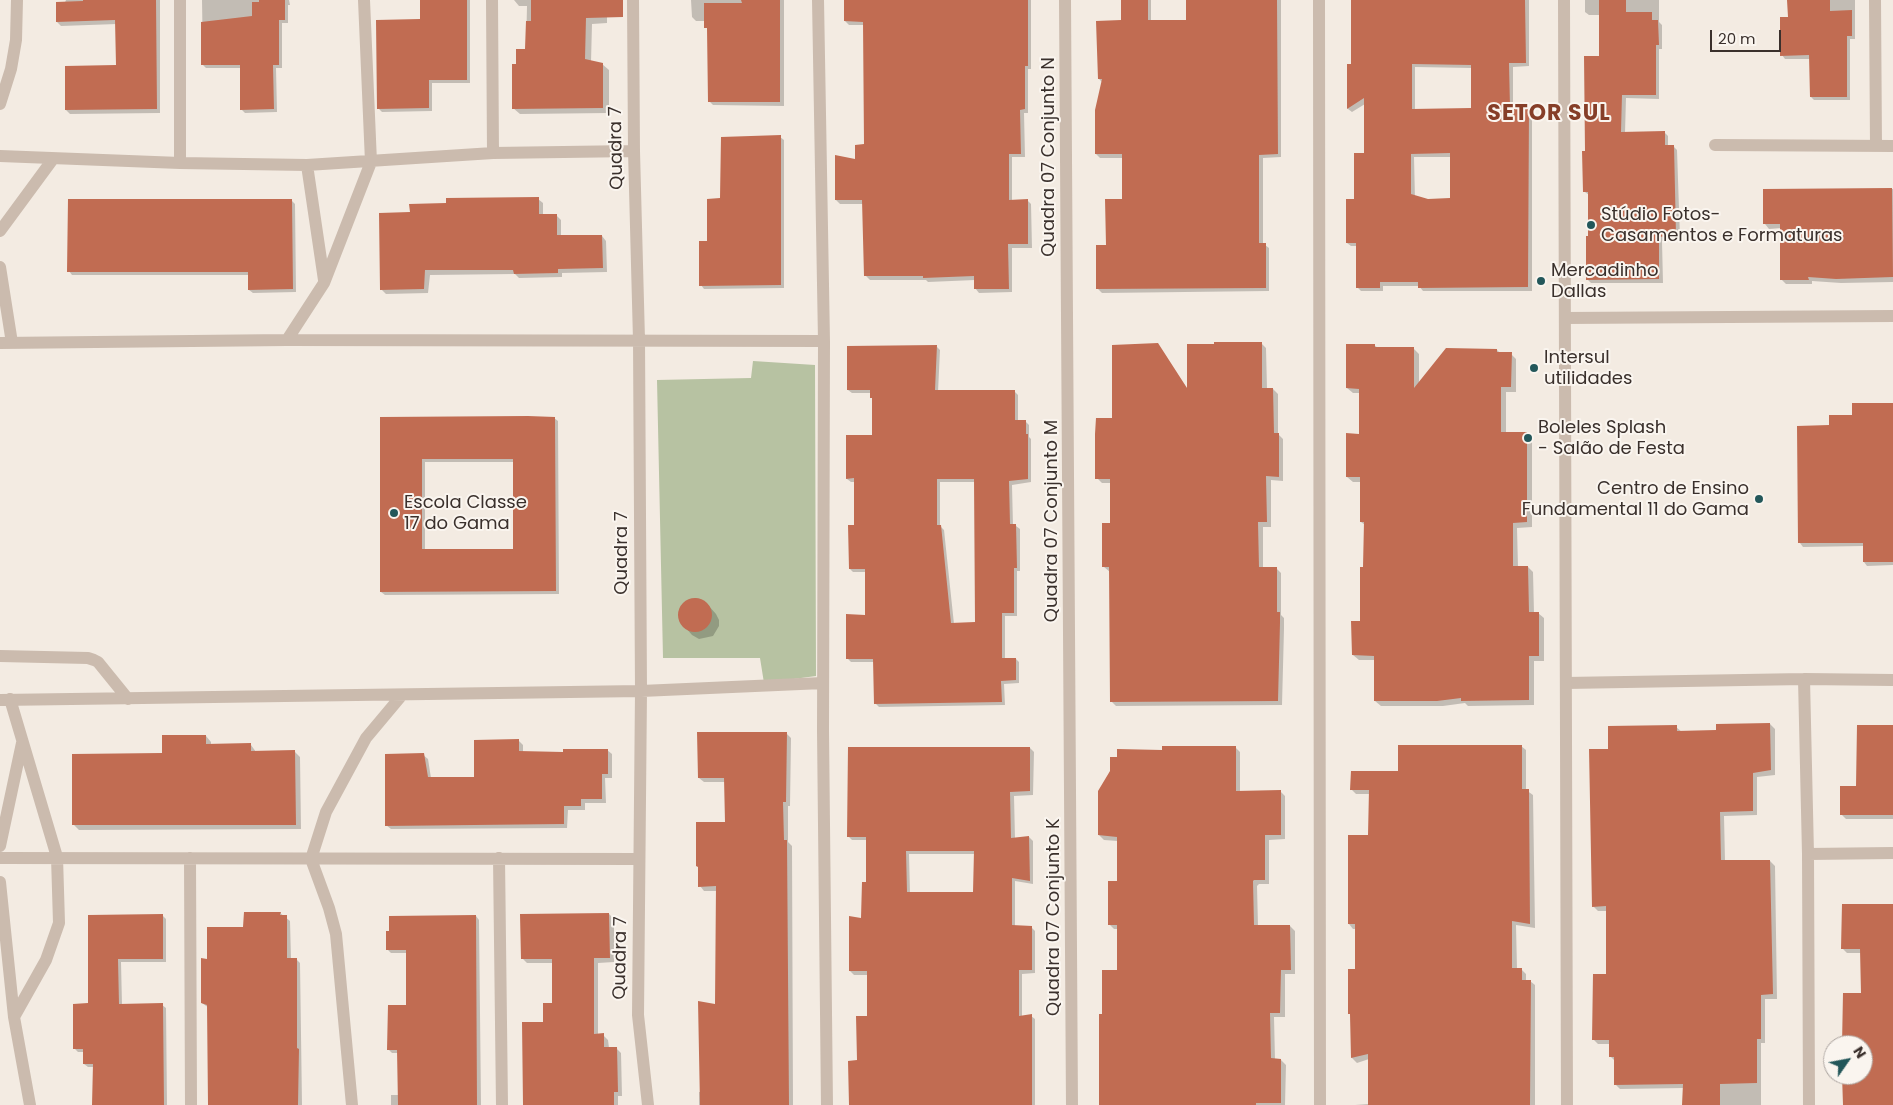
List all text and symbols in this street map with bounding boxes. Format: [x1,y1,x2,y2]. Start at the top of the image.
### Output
scale bar [1713,20,1784,52]
text: 20 m [1718,28,1756,49]
street label: Quadra 07 Conjunto N [1038,57,1060,257]
district label: SETOR SUL [1486,101,1612,127]
street label: Quadra 7 [605,106,629,190]
place label: Stúdio Fotos- Casamentos e Formaturas [1601,204,1842,246]
marker: Stúdio Fotos- Casamentos e Formaturas [1585,219,1597,231]
place label: Mercadinho Dallas [1551,260,1659,302]
marker: Mercadinho Dallas [1535,275,1547,287]
place label: Intersul utilidades [1544,347,1632,389]
marker: Intersul utilidades [1528,362,1540,374]
place label: Boleles Splash - Salão de Festa [1538,417,1685,459]
street label: Quadra 07 Conjunto M [1041,420,1063,622]
marker: Boleles Splash - Salão de Festa [1522,432,1534,444]
place label: Centro de Ensino Fundamental 11 do Gama [1522,478,1749,520]
place label: Escola Classe 17 do Gama [404,492,527,534]
marker: Centro de Ensino Fundamental 11 do Gama [1753,493,1765,505]
marker: Escola Classe 17 do Gama [388,507,400,519]
street label: Quadra 7 [611,511,633,595]
street label: Quadra 07 Conjunto K [1043,818,1065,1016]
street label: Quadra 7 [609,916,633,1000]
north arrow [1823,1035,1873,1085]
text: N [1848,1043,1871,1062]

